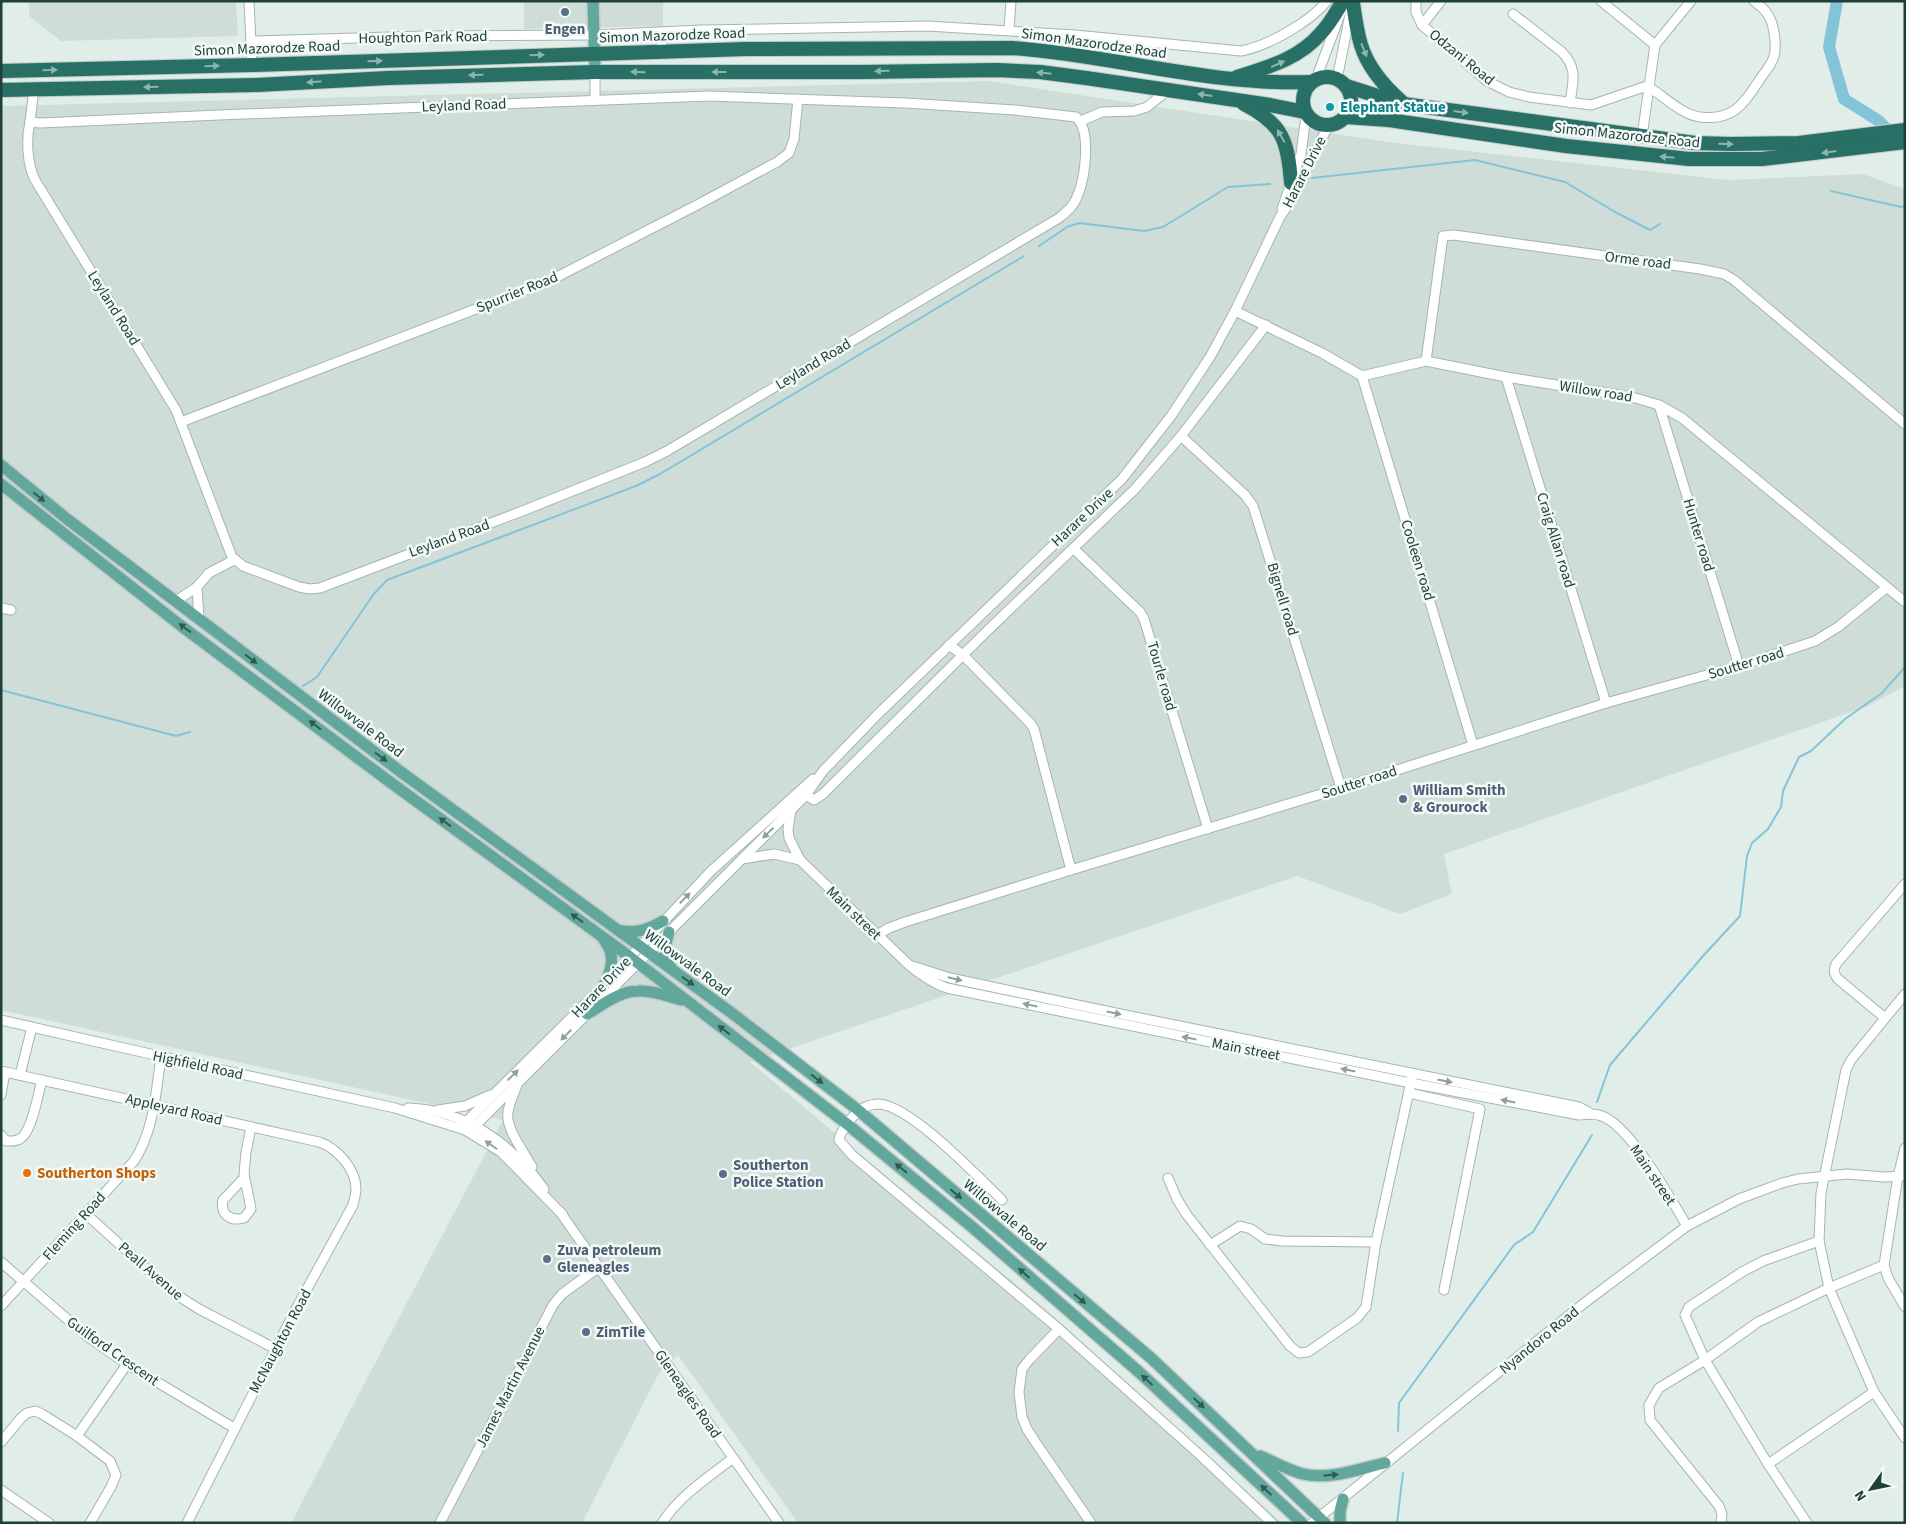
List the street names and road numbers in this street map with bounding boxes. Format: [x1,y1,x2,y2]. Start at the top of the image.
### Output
street label: Simon Mazorodze Road [598,22,746,49]
street label: Simon Mazorodze Road [1020,23,1168,64]
street label: Odzani Road [1424,24,1499,90]
street label: Houghton Park Road [358,26,488,49]
street label: Simon Mazorodze Road [193,35,341,62]
street label: Leyland Road [421,94,507,117]
street label: Simon Mazorodze Road [1553,117,1701,154]
street label: Harare Drive [1277,133,1331,212]
street label: Orme road [1603,246,1672,275]
street label: Leyland Road [82,267,145,350]
street label: Spurrier Road [473,267,561,318]
street label: Leyland Road [772,334,855,395]
street label: Willow road [1558,375,1634,408]
street label: Harare Drive [1047,483,1118,552]
street label: Craig Allan road [1531,490,1580,590]
street label: Hunter road [1677,496,1720,574]
street label: Leyland Road [406,514,493,563]
street label: Cooleen road [1395,517,1440,603]
street label: Bignell road [1261,560,1304,638]
street label: Tourle road [1142,639,1181,713]
street label: Soutter road [1706,642,1787,685]
street label: Willowvale Road [313,684,408,763]
street label: Soutter road [1319,760,1400,805]
street label: Main street [821,882,886,945]
street label: Willowvale Road [640,925,735,1002]
street label: Harare Drive [567,952,636,1023]
street label: Main street [1210,1033,1282,1066]
street label: Highfield Road [151,1046,245,1085]
street label: Appleyard Road [123,1088,224,1131]
street label: Main street [1625,1141,1681,1210]
street label: Willowvale Road [959,1174,1051,1256]
street label: Fleming Road [38,1187,111,1265]
street label: Peall Avenue [114,1237,188,1305]
street label: McNaughton Road [244,1285,317,1397]
street label: Nyandoro Road [1495,1302,1584,1379]
street label: Guilford Crescent [62,1312,163,1391]
street label: James Martin Avenue [471,1323,550,1452]
street label: Gleneagles Road [649,1346,726,1443]

